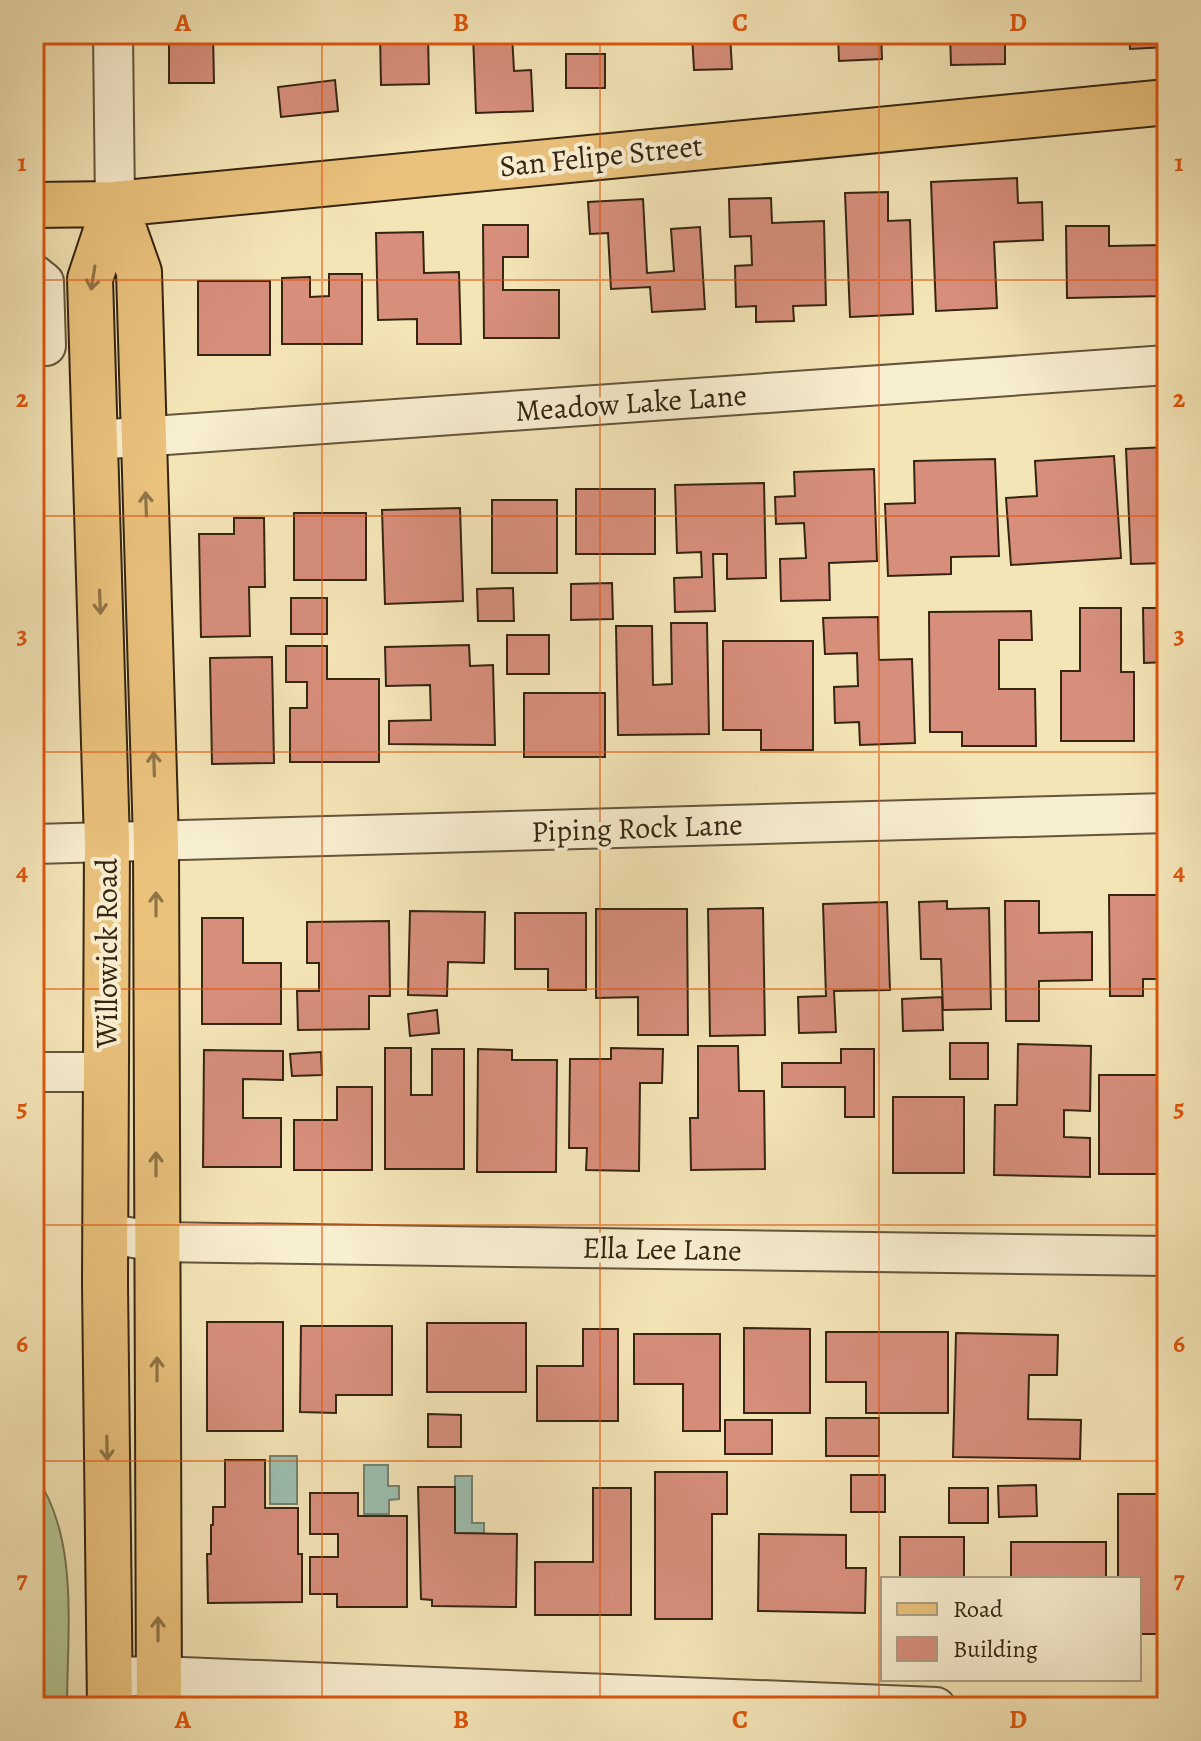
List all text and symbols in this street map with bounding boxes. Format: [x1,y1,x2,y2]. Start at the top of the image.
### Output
text: A [174,5,192,40]
text: B [453,5,469,40]
text: C [732,5,748,40]
text: D [1009,5,1027,40]
street label: San Felipe Street [498,125,705,187]
text: 1 [17,145,27,180]
text: 1 [1174,145,1184,180]
one-way arrow [84,265,99,291]
street label: Meadow Lake Lane [514,375,748,431]
text: 2 [16,381,29,416]
text: 2 [1173,381,1186,416]
one-way arrow [138,491,154,518]
one-way arrow [92,588,107,615]
text: 3 [16,617,28,652]
text: 3 [1173,617,1185,652]
one-way arrow [146,751,161,778]
street label: Piping Rock Lane [531,804,743,852]
text: 4 [16,854,28,889]
text: 4 [1173,854,1185,889]
street label: Willowick Road [87,857,127,1049]
one-way arrow [148,891,164,918]
text: 5 [16,1090,28,1125]
text: 5 [1173,1090,1185,1125]
one-way arrow [148,1151,164,1178]
street label: Ella Lee Lane [582,1228,742,1270]
text: 6 [16,1326,28,1361]
text: 6 [1173,1326,1185,1361]
one-way arrow [149,1356,164,1383]
one-way arrow [99,1434,115,1461]
text: 7 [16,1562,28,1597]
text: 7 [1173,1562,1185,1597]
legend [881,1577,1141,1681]
text: Road [953,1593,1003,1625]
one-way arrow [150,1616,166,1643]
text: Building [953,1633,1038,1665]
text: A [174,1702,192,1737]
text: B [453,1702,469,1737]
text: C [732,1702,748,1737]
text: D [1009,1702,1027,1737]

